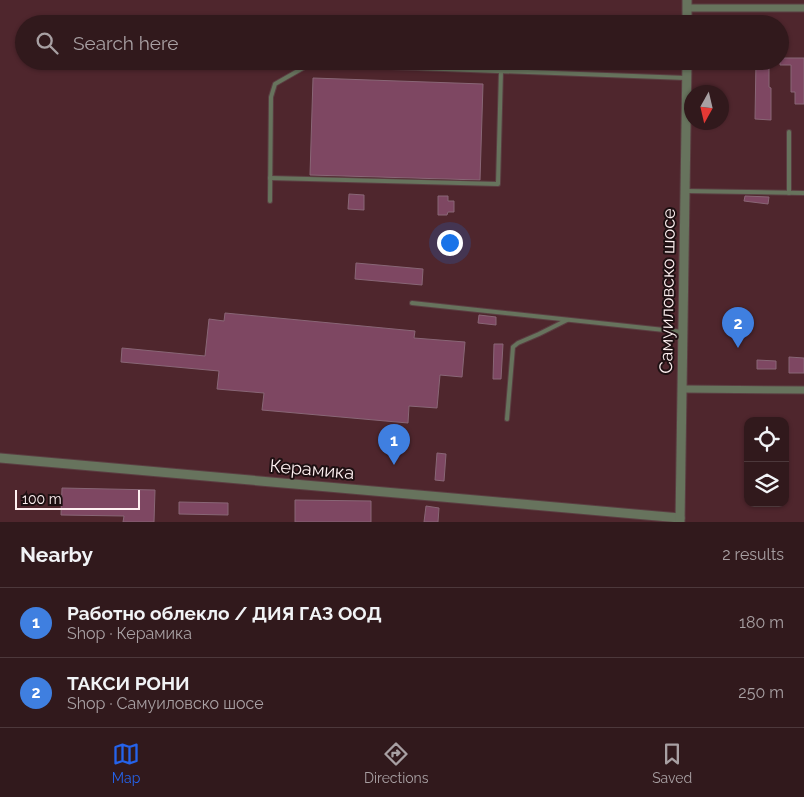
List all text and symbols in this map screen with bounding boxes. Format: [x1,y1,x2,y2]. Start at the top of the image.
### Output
search box [15,15,789,70]
icon: search [33,29,61,57]
text: Search here [73,32,179,54]
north arrow [684,85,729,130]
street label: Самуиловско шосе [655,208,679,374]
your location [437,230,463,256]
pin: 2 [722,307,754,348]
map controls [744,417,789,507]
button: locate [744,417,789,462]
pin: 1 [378,424,410,465]
street label: Керамика [269,455,355,483]
button: layers [744,462,789,507]
scale bar [15,487,140,510]
text: 100 m [22,491,62,507]
text: Nearby [20,542,93,567]
text: 2 results [722,545,784,564]
text: Работно облекло / ДИЯ ГАЗ ООД [67,602,382,624]
text: 1 [32,613,40,632]
text: 180 m [739,613,784,632]
text: Shop · Керамика [67,624,192,643]
text: ТАКСИ РОНИ [67,672,190,694]
text: 2 [31,683,41,702]
text: 250 m [738,683,784,702]
text: Shop · Самуиловско шосе [67,694,264,713]
tab: Map [112,740,140,786]
tab: Directions [364,740,429,786]
tab: Saved [652,740,692,786]

